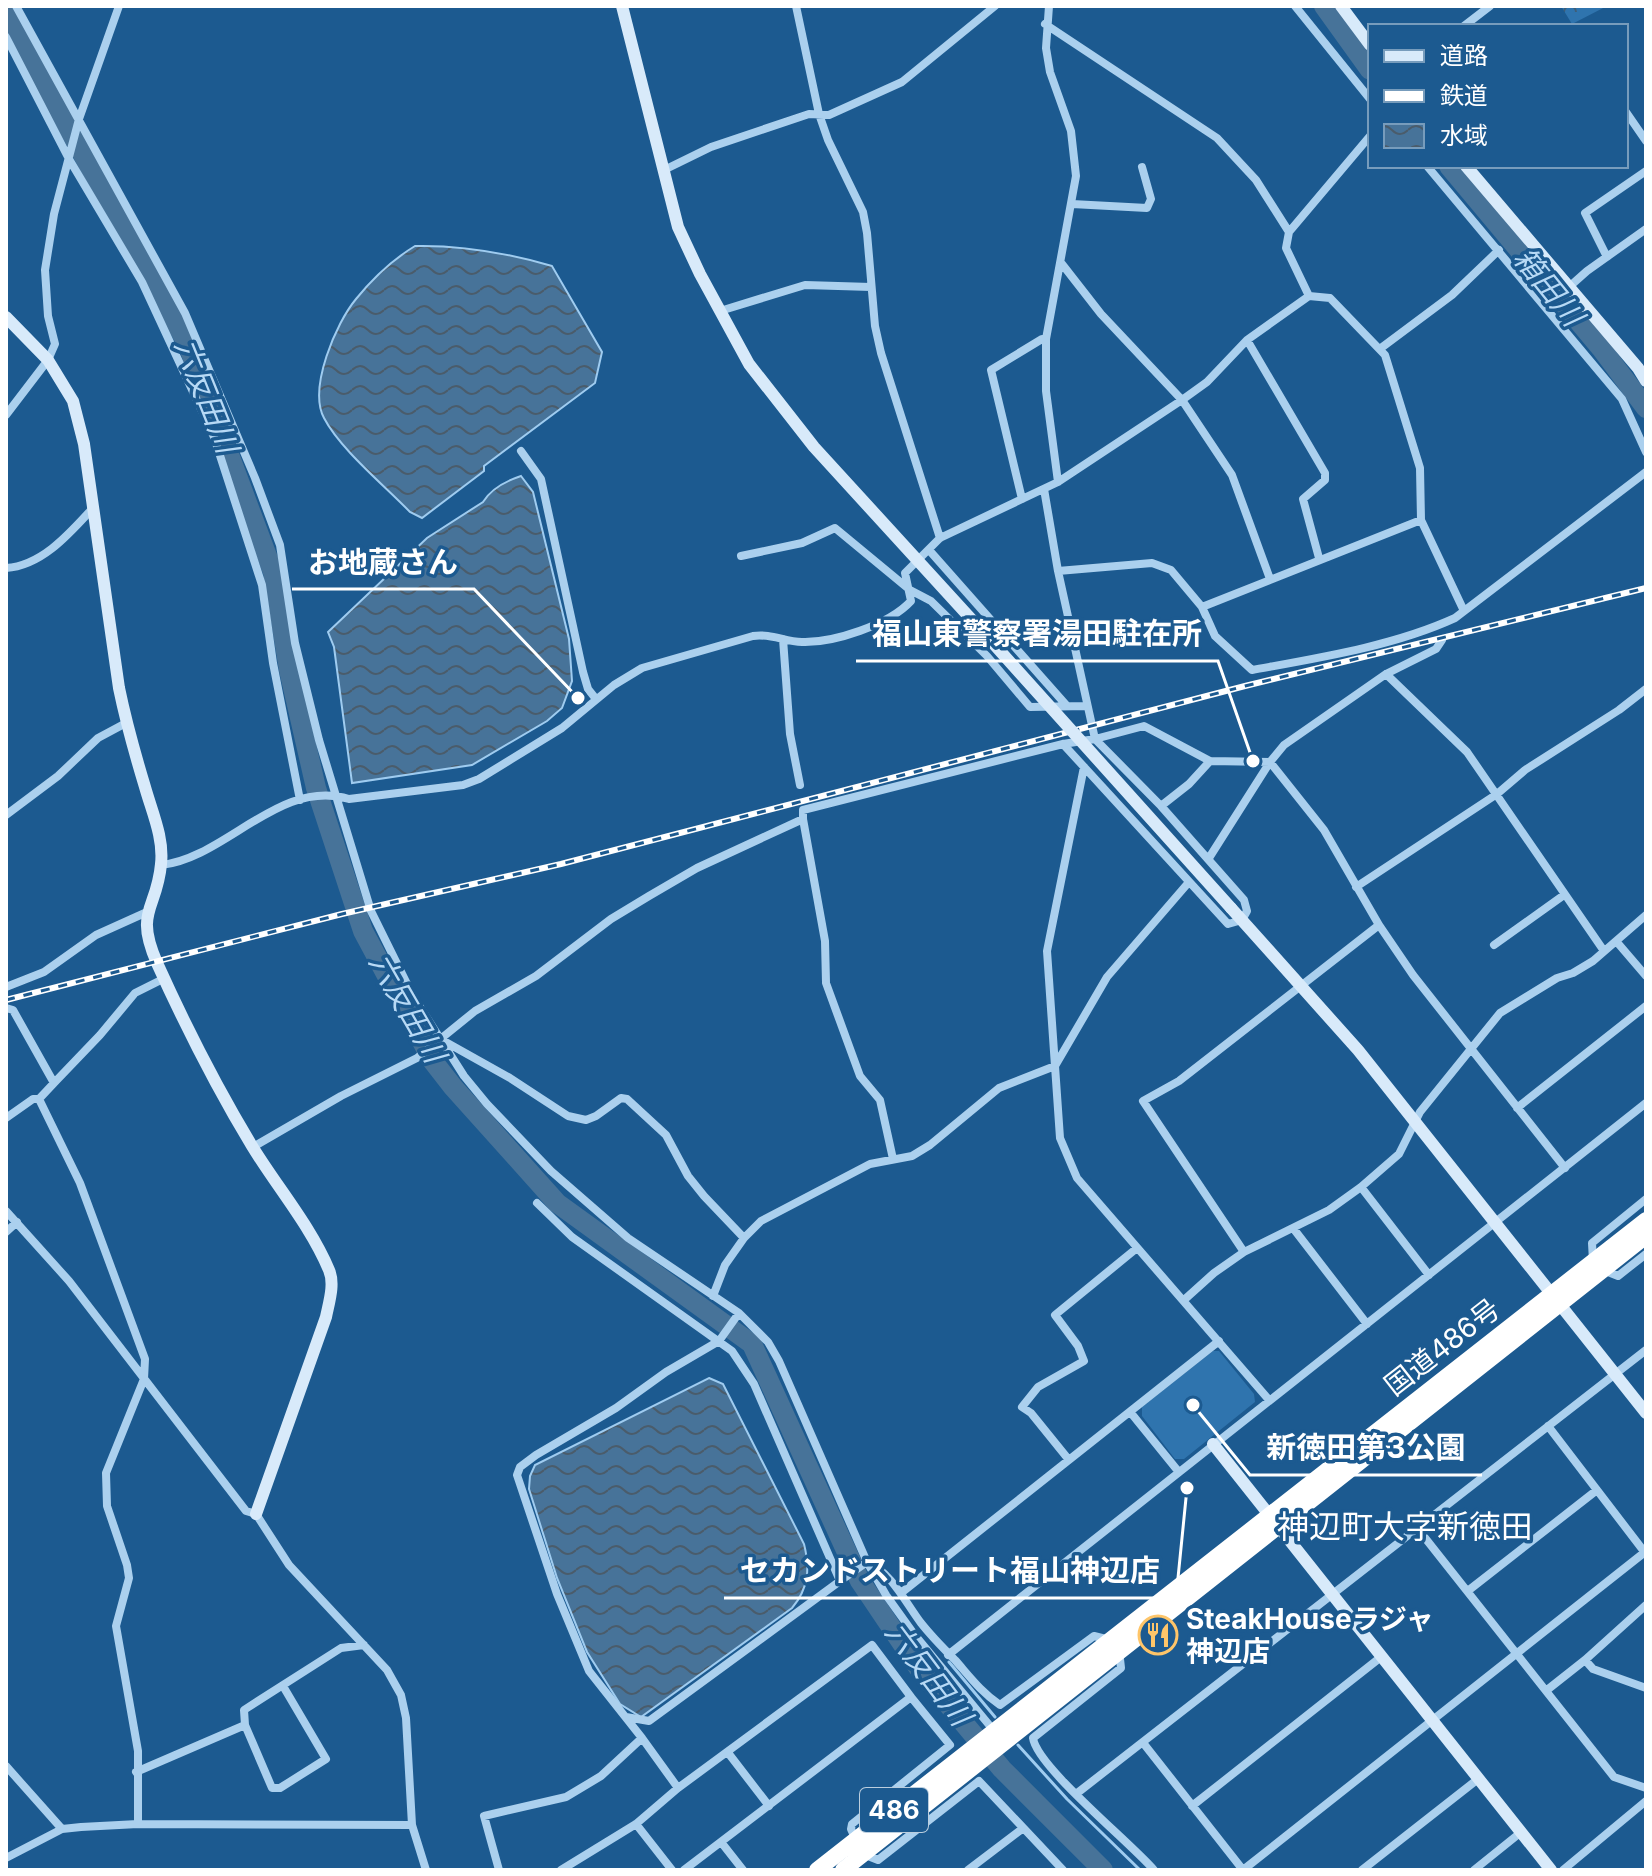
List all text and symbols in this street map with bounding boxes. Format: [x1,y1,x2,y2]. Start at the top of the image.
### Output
legend [1368,24,1628,168]
text: 道路 [1440,41,1488,70]
text: 鉄道 [1440,81,1488,110]
text: 水域 [1440,121,1488,150]
water label: 箱田川 [1506,240,1593,335]
water label: 六反田川 [168,333,247,461]
callout: お地蔵さん [292,535,474,589]
text: お地蔵さん [308,544,458,580]
callout: 福山東警察署湯田駐在所 [856,607,1218,661]
text: 福山東警察署湯田駐在所 [872,615,1202,651]
water label: 六反田川 [362,947,455,1071]
street label: 国道486号 [1378,1291,1506,1403]
callout: 新徳田第3公園 [1250,1421,1482,1475]
text: 新徳田第3公園 [1266,1429,1466,1465]
district label: 神辺町大字新徳田 [1277,1507,1533,1546]
callout: セカンドストリート福山神辺店 [724,1544,1176,1598]
text: セカンドストリート福山神辺店 [740,1552,1160,1588]
place label: SteakHouseラジャ 神辺店 [1186,1602,1434,1668]
restaurant icon: SteakHouseラジャ 神辺店 [1137,1614,1179,1656]
water label: 六反田川 [878,1615,981,1735]
road number: 486 [860,1788,928,1832]

